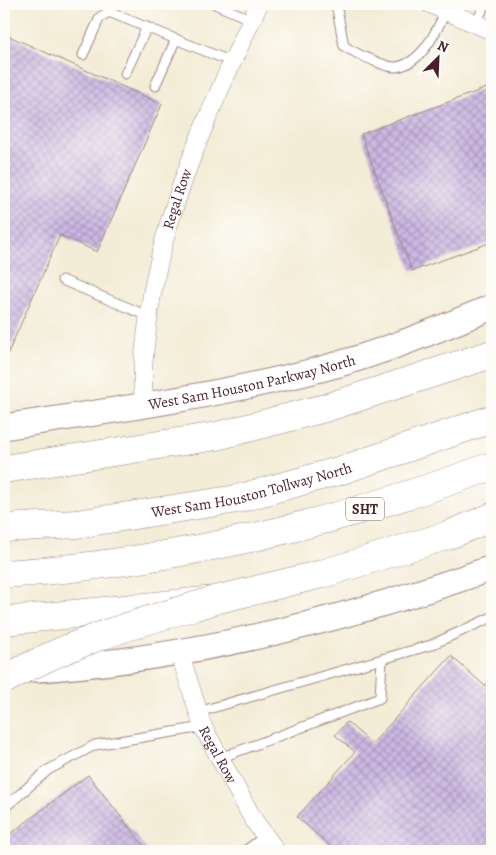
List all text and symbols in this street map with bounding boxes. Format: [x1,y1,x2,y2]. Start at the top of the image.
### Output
north arrow [414,32,464,82]
text: N [435,36,452,57]
street label: Regal Row [158,165,197,232]
street label: West Sam Houston Parkway North [146,350,358,415]
street label: West Sam Houston Tollway North [149,457,355,522]
road number: SHT [346,498,384,520]
street label: Regal Row [194,722,242,787]

